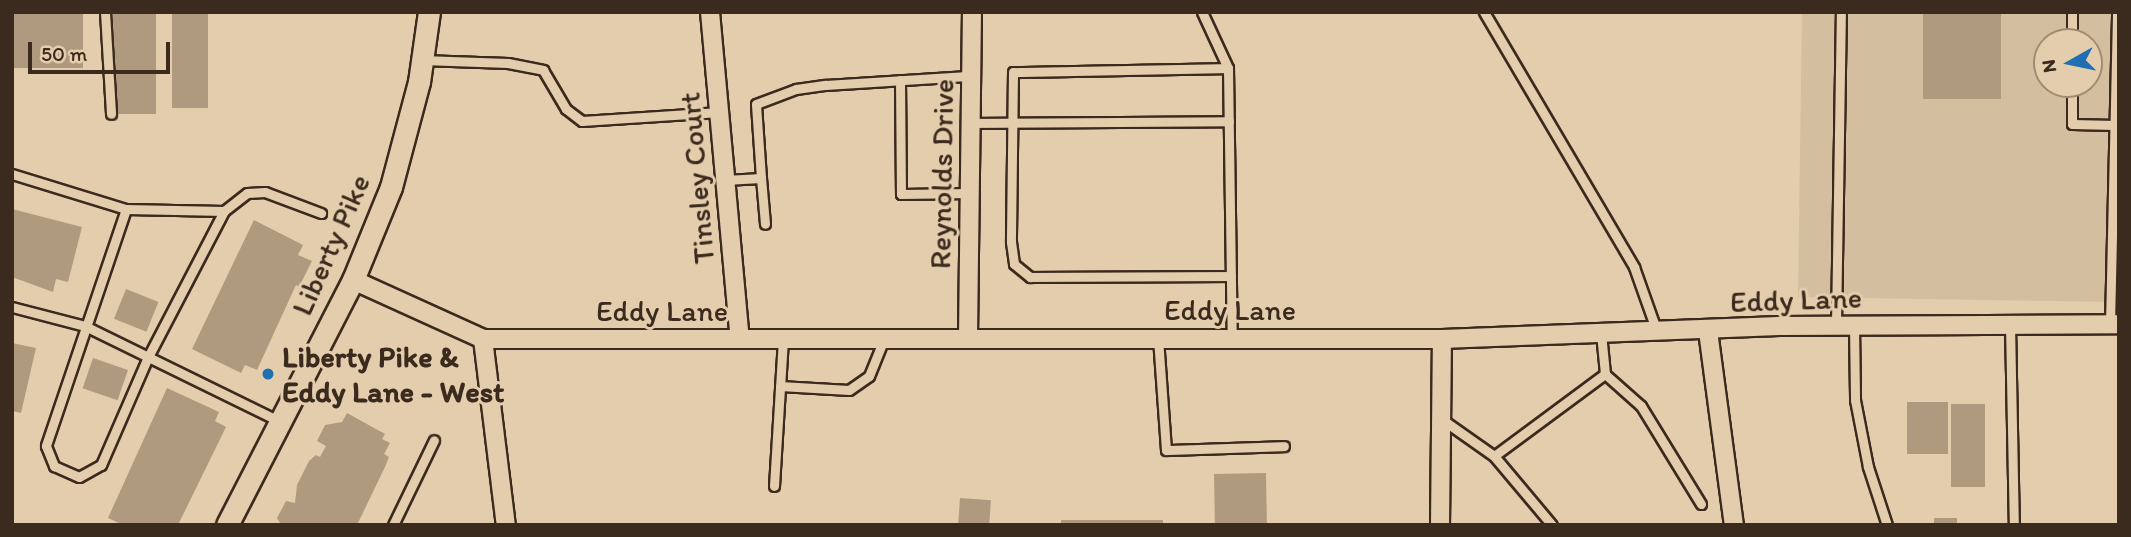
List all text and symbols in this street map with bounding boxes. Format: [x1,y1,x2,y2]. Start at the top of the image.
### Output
scale bar [32,28,173,72]
north arrow [2033,28,2103,98]
text: 50 m [41,41,87,66]
text: N [2036,58,2061,74]
street label: Reynolds Drive [922,79,962,269]
street label: Tinsley Court [672,90,722,266]
street label: Liberty Pike [284,169,378,321]
street label: Eddy Lane [1729,280,1863,320]
street label: Eddy Lane [1164,292,1296,328]
street label: Eddy Lane [596,293,728,329]
place label: Liberty Pike & Eddy Lane - West [282,339,503,410]
marker: Liberty Pike & Eddy Lane - West [260,366,276,382]

